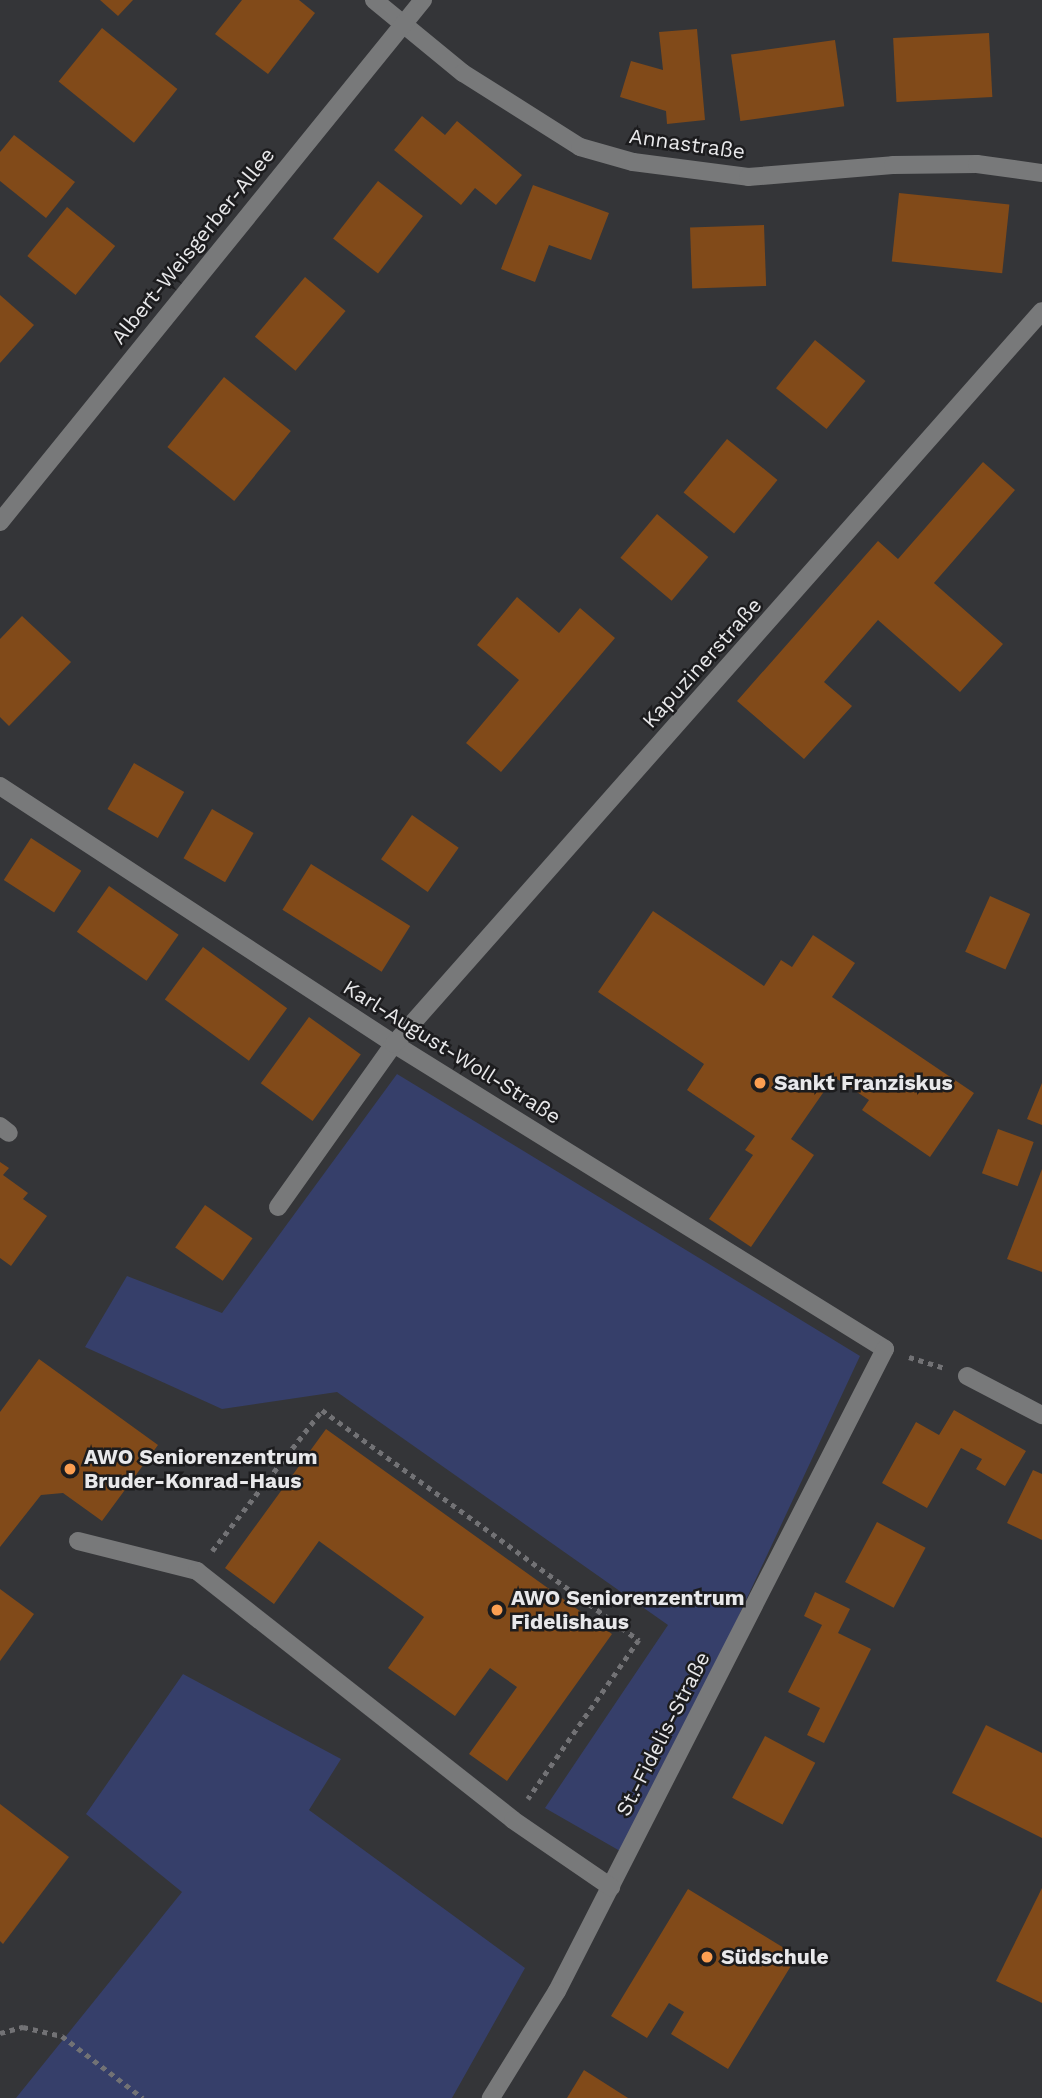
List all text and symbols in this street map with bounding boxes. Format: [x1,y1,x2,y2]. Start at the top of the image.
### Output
street label: Annastraße [627,123,747,165]
street label: Albert-Weisgerber-Allee [106,143,280,349]
street label: Kapuzinerstraße [637,593,767,733]
street label: Karl-August-Woll-Straße [339,975,565,1129]
place label: Sankt Franziskus [774,1070,953,1096]
marker: Sankt Franziskus [752,1075,768,1091]
place label: AWO Seniorenzentrum Bruder-Konrad-Haus [84,1444,317,1494]
marker: AWO Seniorenzentrum Bruder-Konrad-Haus [62,1461,78,1477]
place label: AWO Seniorenzentrum Fidelishaus [511,1585,744,1635]
marker: AWO Seniorenzentrum Fidelishaus [489,1602,505,1618]
street label: St.-Fidelis-Straße [611,1648,715,1820]
place label: Südschule [721,1944,829,1970]
marker: Südschule [699,1949,715,1965]

